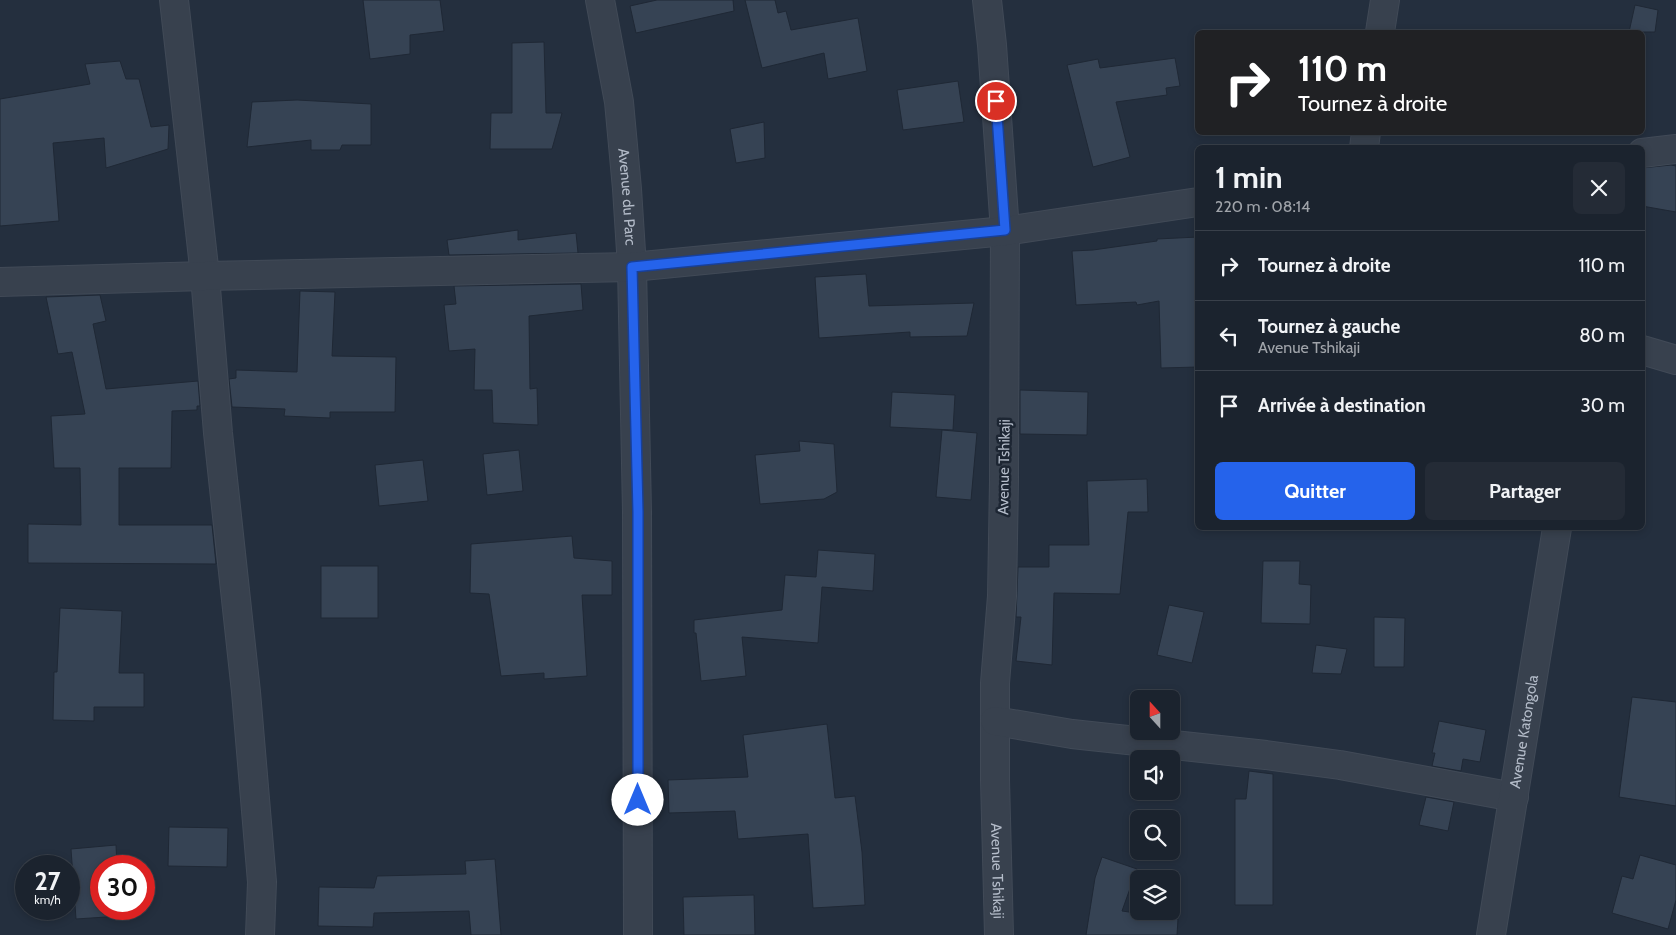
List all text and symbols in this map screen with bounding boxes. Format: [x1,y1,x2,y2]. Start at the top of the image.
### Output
text: 110 m [1298,47,1387,90]
icon: right [1215,50,1280,115]
pin [975,80,1017,122]
icon: arrive [982,87,1010,115]
text: Tournez à droite [1298,90,1447,117]
street label: Avenue du Parc [614,147,640,246]
text: 1 min [1215,159,1283,196]
button: close [1573,162,1625,214]
text: 220 m · 08:14 [1215,197,1310,216]
icon: right [1215,252,1243,280]
text: Tournez à droite [1258,254,1391,277]
text: 110 m [1578,254,1625,277]
text: Tournez à gauche [1258,315,1400,338]
icon: left [1215,322,1243,350]
text: 80 m [1579,324,1625,347]
text: Avenue Tshikaji [1258,338,1360,357]
icon: arrive [1215,392,1243,420]
text: Arrivée à destination [1258,394,1426,417]
text: 30 m [1581,394,1625,417]
street label: Avenue Tshikaji [994,419,1014,515]
button: Quitter [1215,462,1415,520]
button: Partager [1425,462,1625,520]
street label: Avenue Katongola [1506,673,1542,790]
north arrow [1130,690,1180,740]
map controls [1130,690,1180,920]
button: sound [1130,750,1180,800]
position arrow [611,773,663,825]
button: search [1130,810,1180,860]
street label: Avenue Tshikaji [987,823,1008,919]
speed limit sign: 30 [90,855,155,920]
text: 27 [35,866,60,896]
button: layers [1130,870,1180,920]
text: km/h [34,892,61,907]

